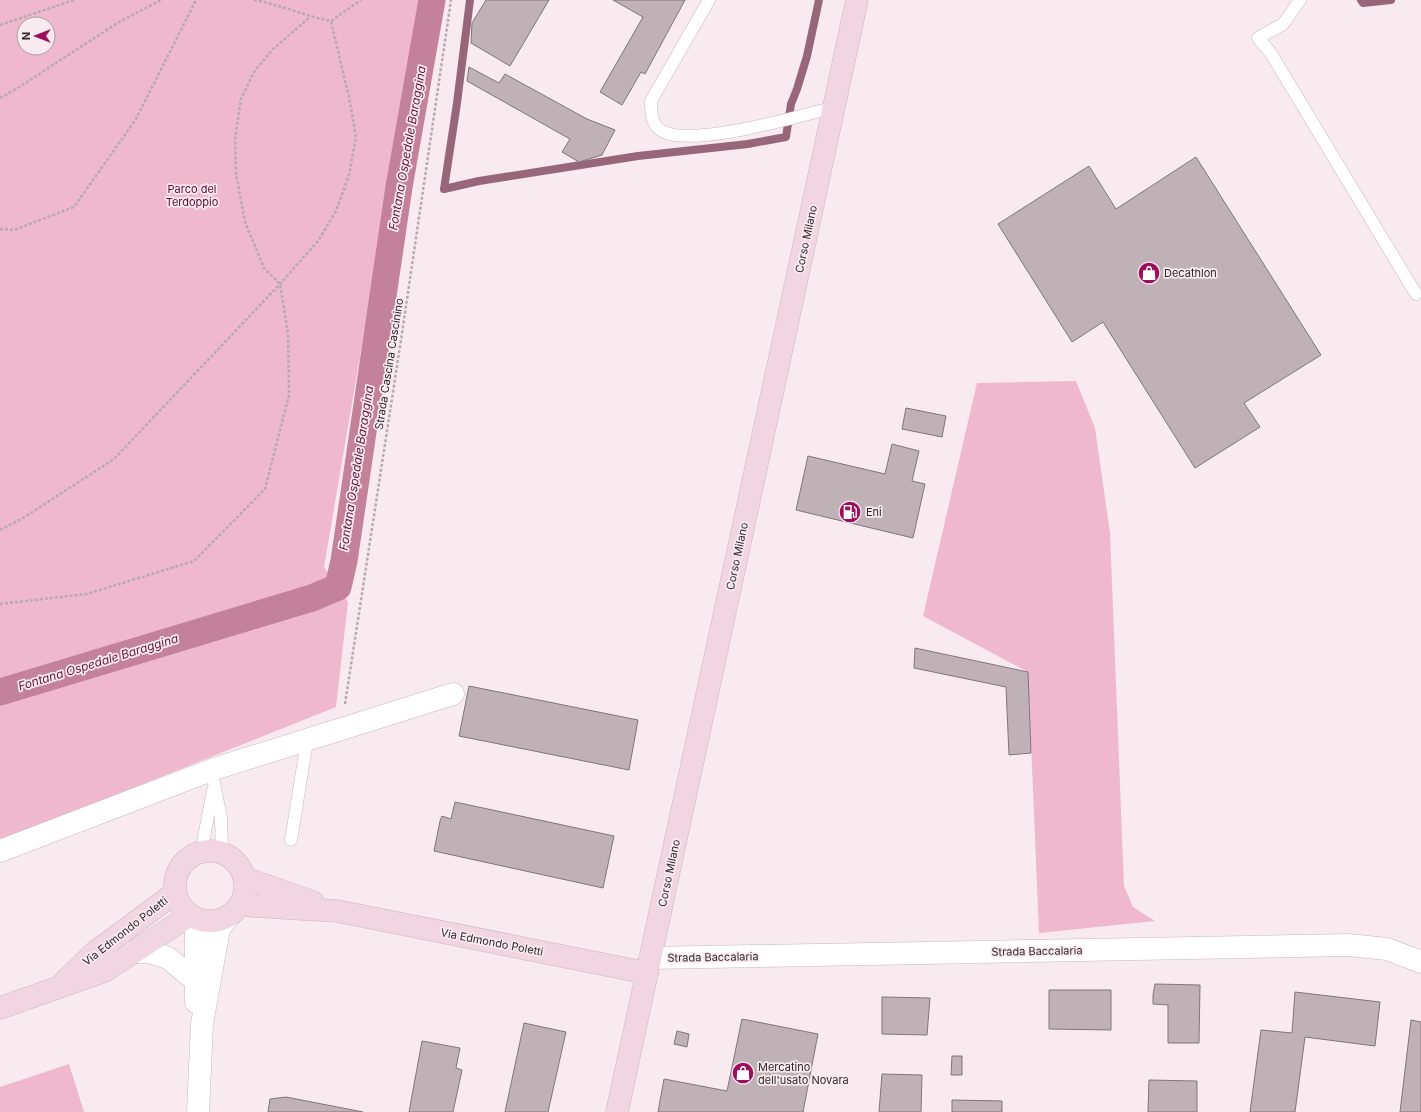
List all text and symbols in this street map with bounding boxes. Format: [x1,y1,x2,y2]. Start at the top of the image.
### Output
north arrow [16,16,56,56]
text: N [19,32,33,40]
water label: Fontana Ospedale Baraggina [385,65,429,231]
park label: Parco del Terdoppio [166,182,219,209]
street label: Corso Milano [792,204,820,274]
shop icon: Decathlon [1136,260,1162,286]
place label: Decathlon [1164,266,1217,280]
street label: Strada Cascina Cascinino [372,297,406,431]
water label: Fontana Ospedale Baraggina [336,385,376,551]
fuel station icon: Eni [837,499,863,525]
place label: Eni [866,505,882,519]
street label: Corso Milano [723,521,751,591]
water label: Fontana Ospedale Baraggina [16,630,180,694]
street label: Corso Milano [655,838,683,908]
street label: Via Edmondo Poletti [80,893,170,969]
street label: Via Edmondo Poletti [439,925,545,959]
street label: Strada Baccalaria [991,943,1083,959]
street label: Strada Baccalaria [667,949,759,965]
shop icon: Mercatino dell'usato Novara [730,1060,756,1086]
place label: Mercatino dell'usato Novara [758,1060,849,1087]

